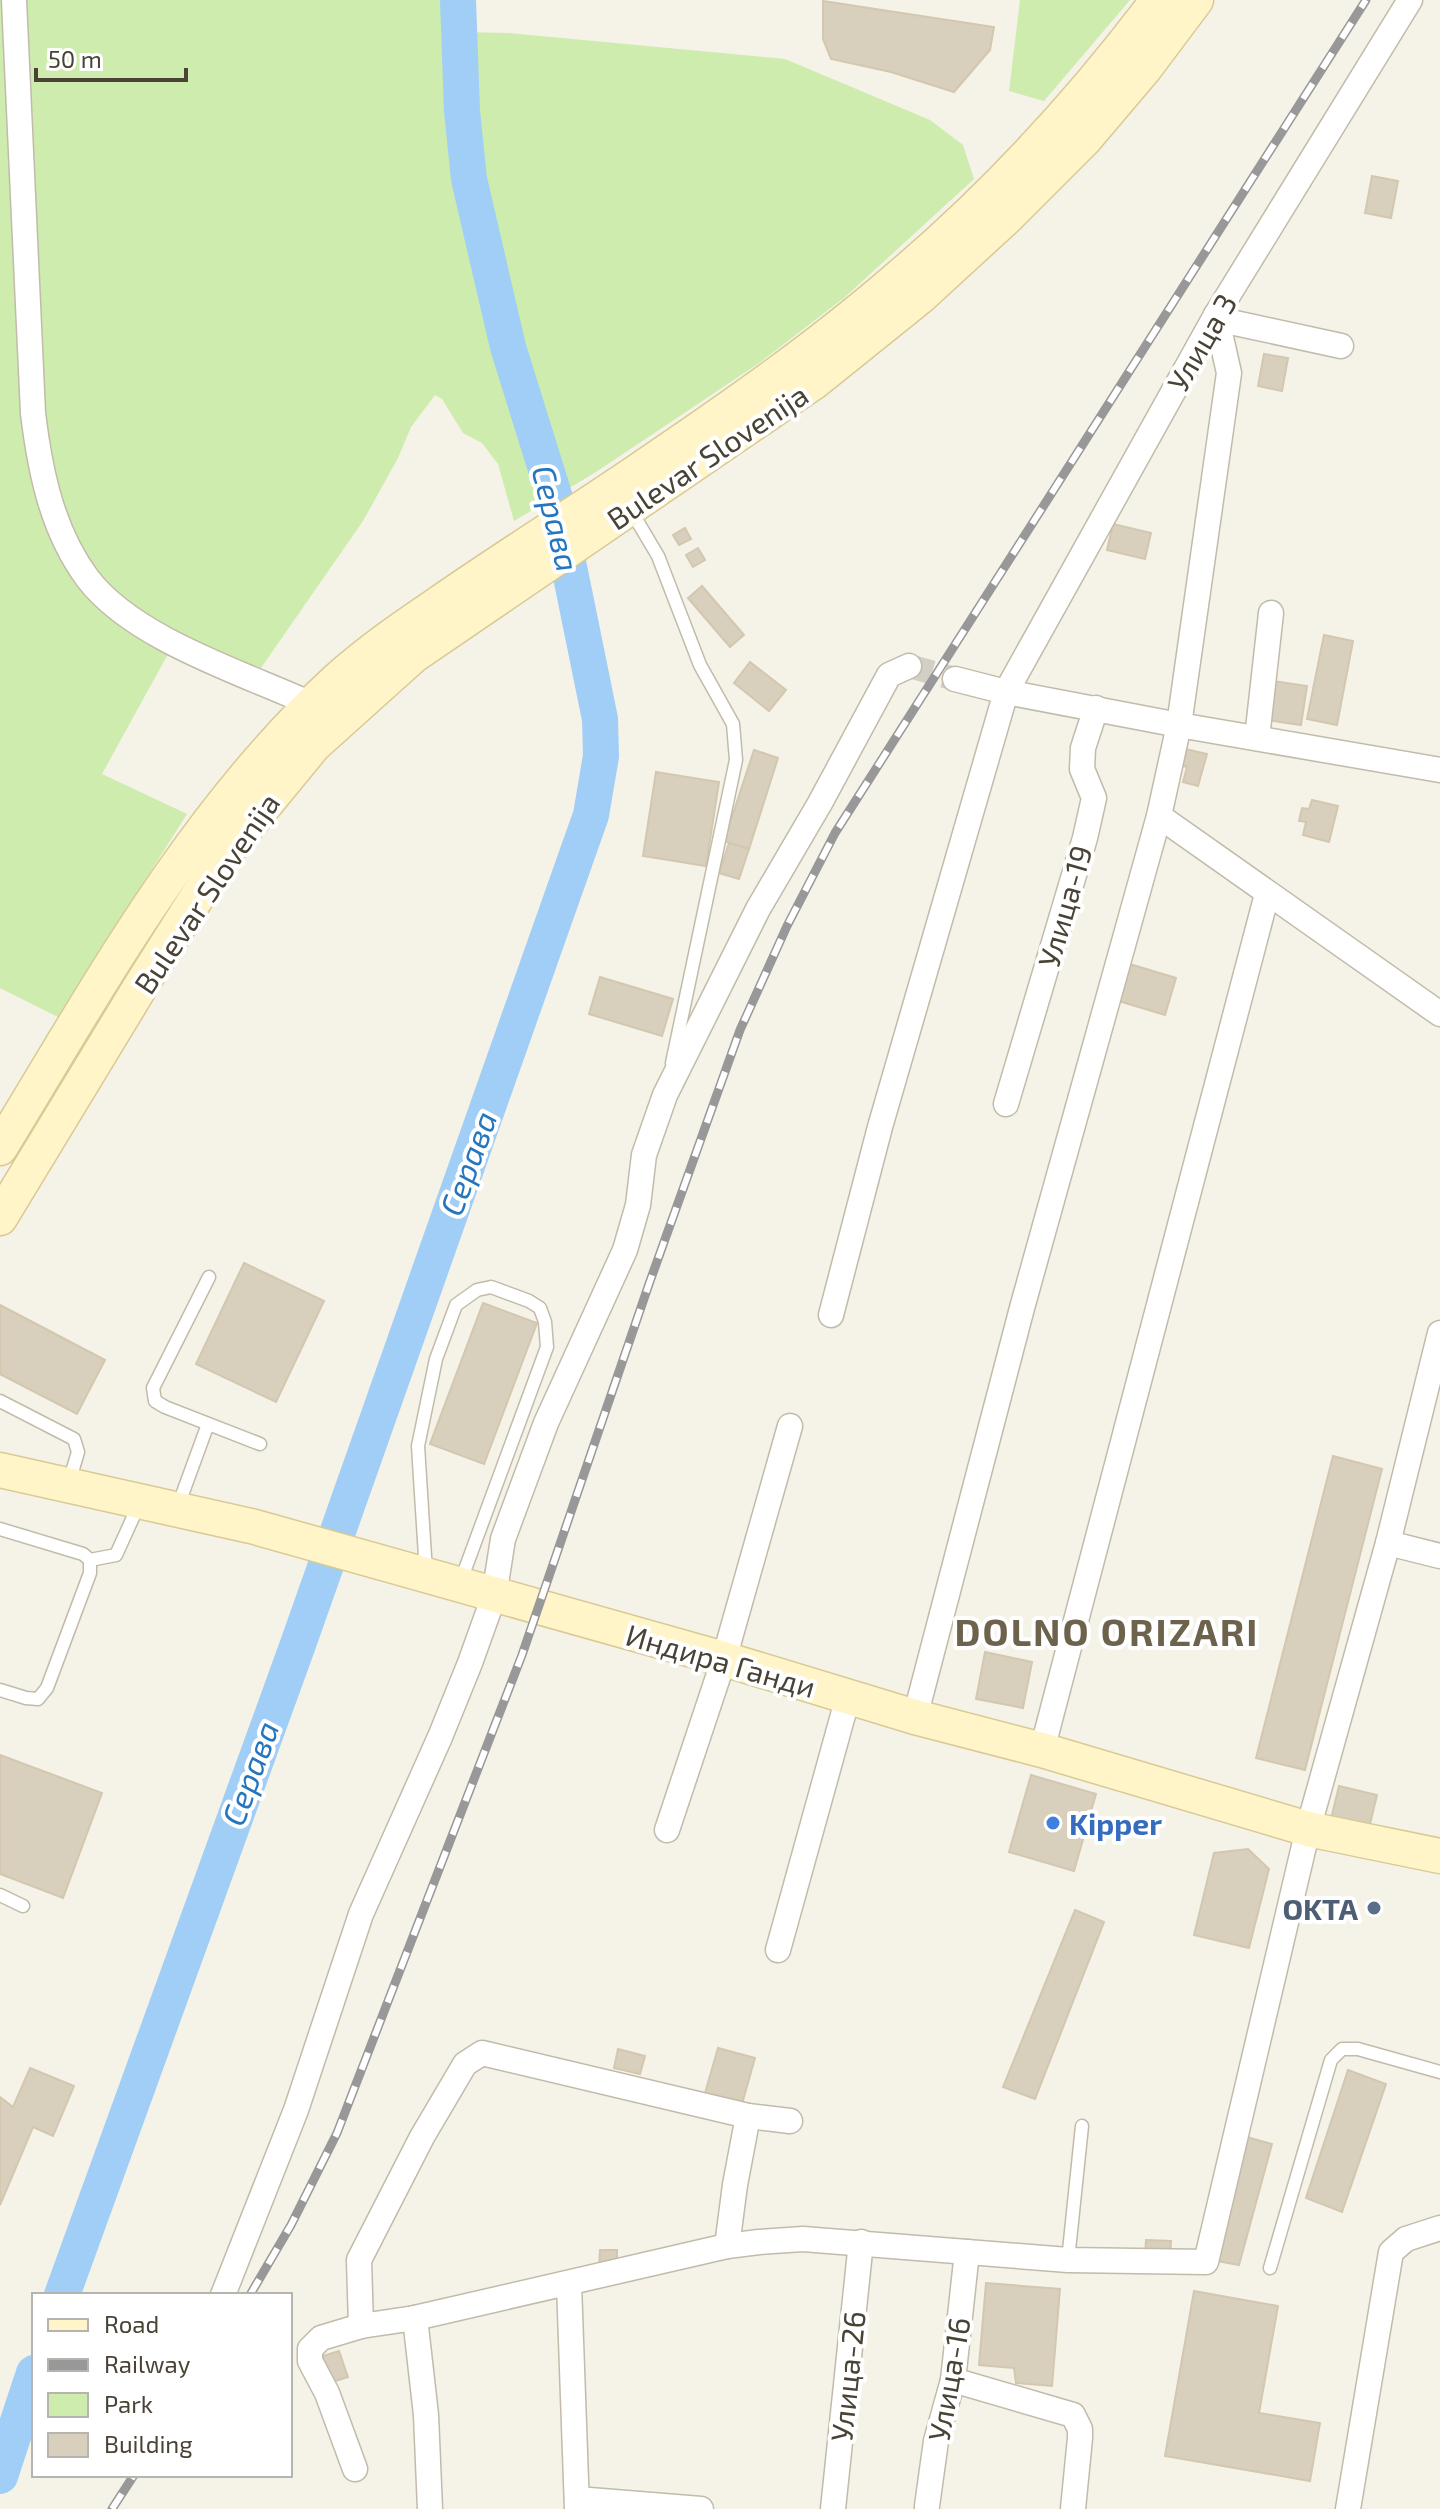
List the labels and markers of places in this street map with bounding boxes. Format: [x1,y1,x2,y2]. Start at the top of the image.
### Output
place label: Kipper [1069,1805,1162,1841]
marker: Kipper [1044,1814,1062,1832]
place label: OKTA [1282,1890,1358,1926]
marker: OKTA [1365,1899,1383,1917]

